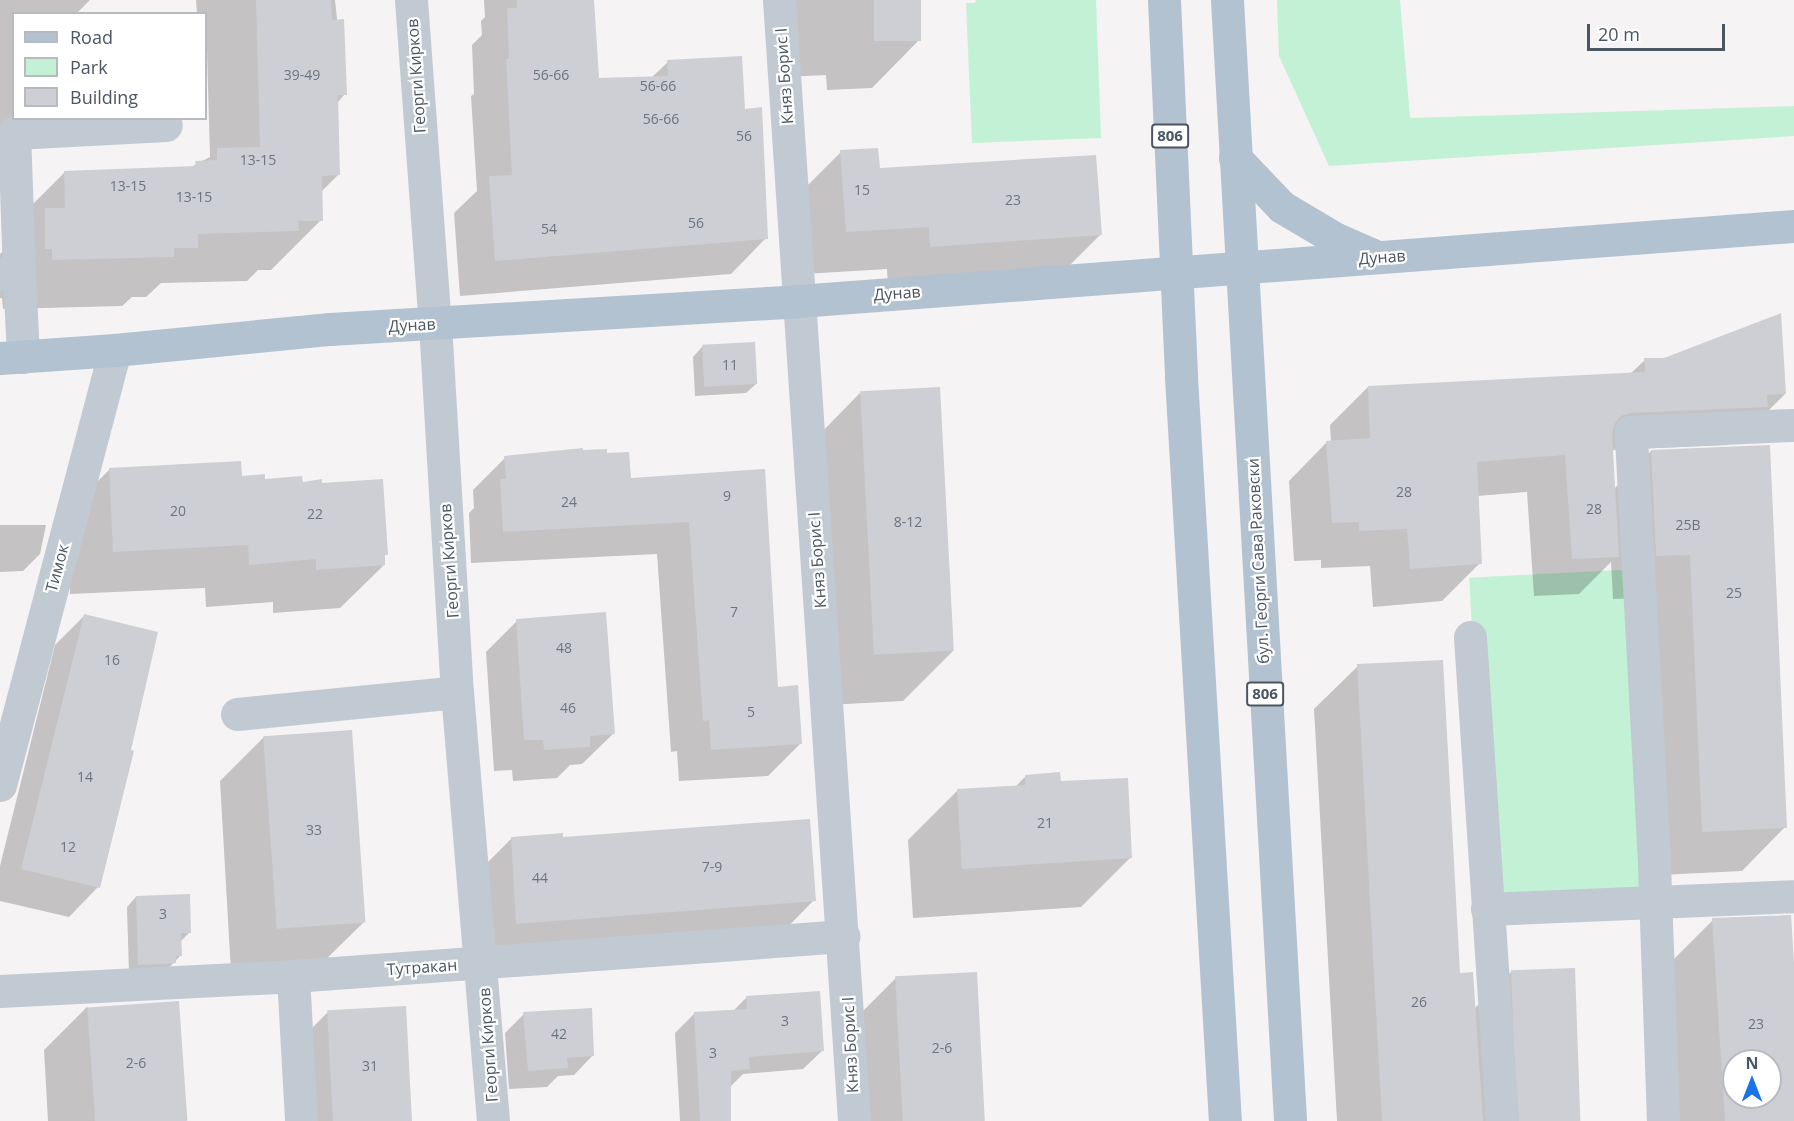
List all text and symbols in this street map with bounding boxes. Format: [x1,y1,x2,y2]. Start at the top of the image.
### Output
legend [12,12,207,120]
scale bar [1590,12,1728,50]
street label: Георги Кирков [402,18,430,134]
text: 20 m [1598,22,1640,46]
text: Road [70,25,113,49]
street label: Княз Борис I [771,27,797,125]
text: Park [70,55,108,79]
house number: 39-49 [284,67,320,83]
house number: 56-66 [533,67,569,83]
house number: 56-66 [640,78,676,94]
text: Building [70,85,138,109]
house number: 56-66 [643,111,679,127]
road number: 806 [1150,124,1190,148]
house number: 56 [736,128,752,144]
house number: 13-15 [240,152,276,168]
house number: 13-15 [110,178,146,194]
house number: 15 [854,182,870,198]
house number: 13-15 [176,189,212,205]
house number: 23 [1005,192,1021,208]
house number: 56 [688,215,704,231]
house number: 54 [541,221,557,237]
street label: Дунав [1358,246,1406,268]
street label: Дунав [873,282,921,304]
street label: Дунав [388,314,436,336]
house number: 11 [722,357,738,373]
street label: бул. Георги Сава Раковски [1243,458,1273,664]
house number: 28 [1396,484,1412,500]
house number: 9 [723,488,731,504]
house number: 24 [561,494,577,510]
house number: 28 [1586,501,1602,517]
house number: 20 [170,503,186,519]
street label: Георги Кирков [435,503,463,619]
house number: 22 [307,506,323,522]
street label: Княз Борис I [804,511,830,609]
house number: 8-12 [894,514,922,530]
house number: 25В [1675,517,1701,533]
street label: Тимок [41,542,73,594]
house number: 25 [1726,585,1742,601]
house number: 7 [730,604,738,620]
house number: 48 [556,640,572,656]
house number: 16 [104,652,120,668]
road number: 806 [1246,682,1284,706]
house number: 46 [560,700,576,716]
house number: 5 [747,704,755,720]
house number: 14 [77,769,93,785]
house number: 21 [1037,815,1053,831]
house number: 33 [306,822,322,838]
house number: 12 [60,839,76,855]
house number: 7-9 [702,859,722,875]
house number: 44 [532,870,548,886]
house number: 3 [159,906,167,922]
street label: Тутракан [386,955,458,979]
street label: Георги Кирков [474,987,502,1103]
house number: 26 [1411,994,1427,1010]
street label: Княз Борис I [838,996,862,1094]
house number: 3 [781,1013,789,1029]
house number: 23 [1748,1016,1764,1032]
house number: 42 [551,1026,567,1042]
house number: 2-6 [932,1040,952,1056]
house number: 3 [709,1045,717,1061]
north arrow [1722,1049,1782,1109]
text: N [1745,1052,1759,1074]
house number: 2-6 [126,1055,146,1071]
house number: 31 [362,1058,378,1074]

